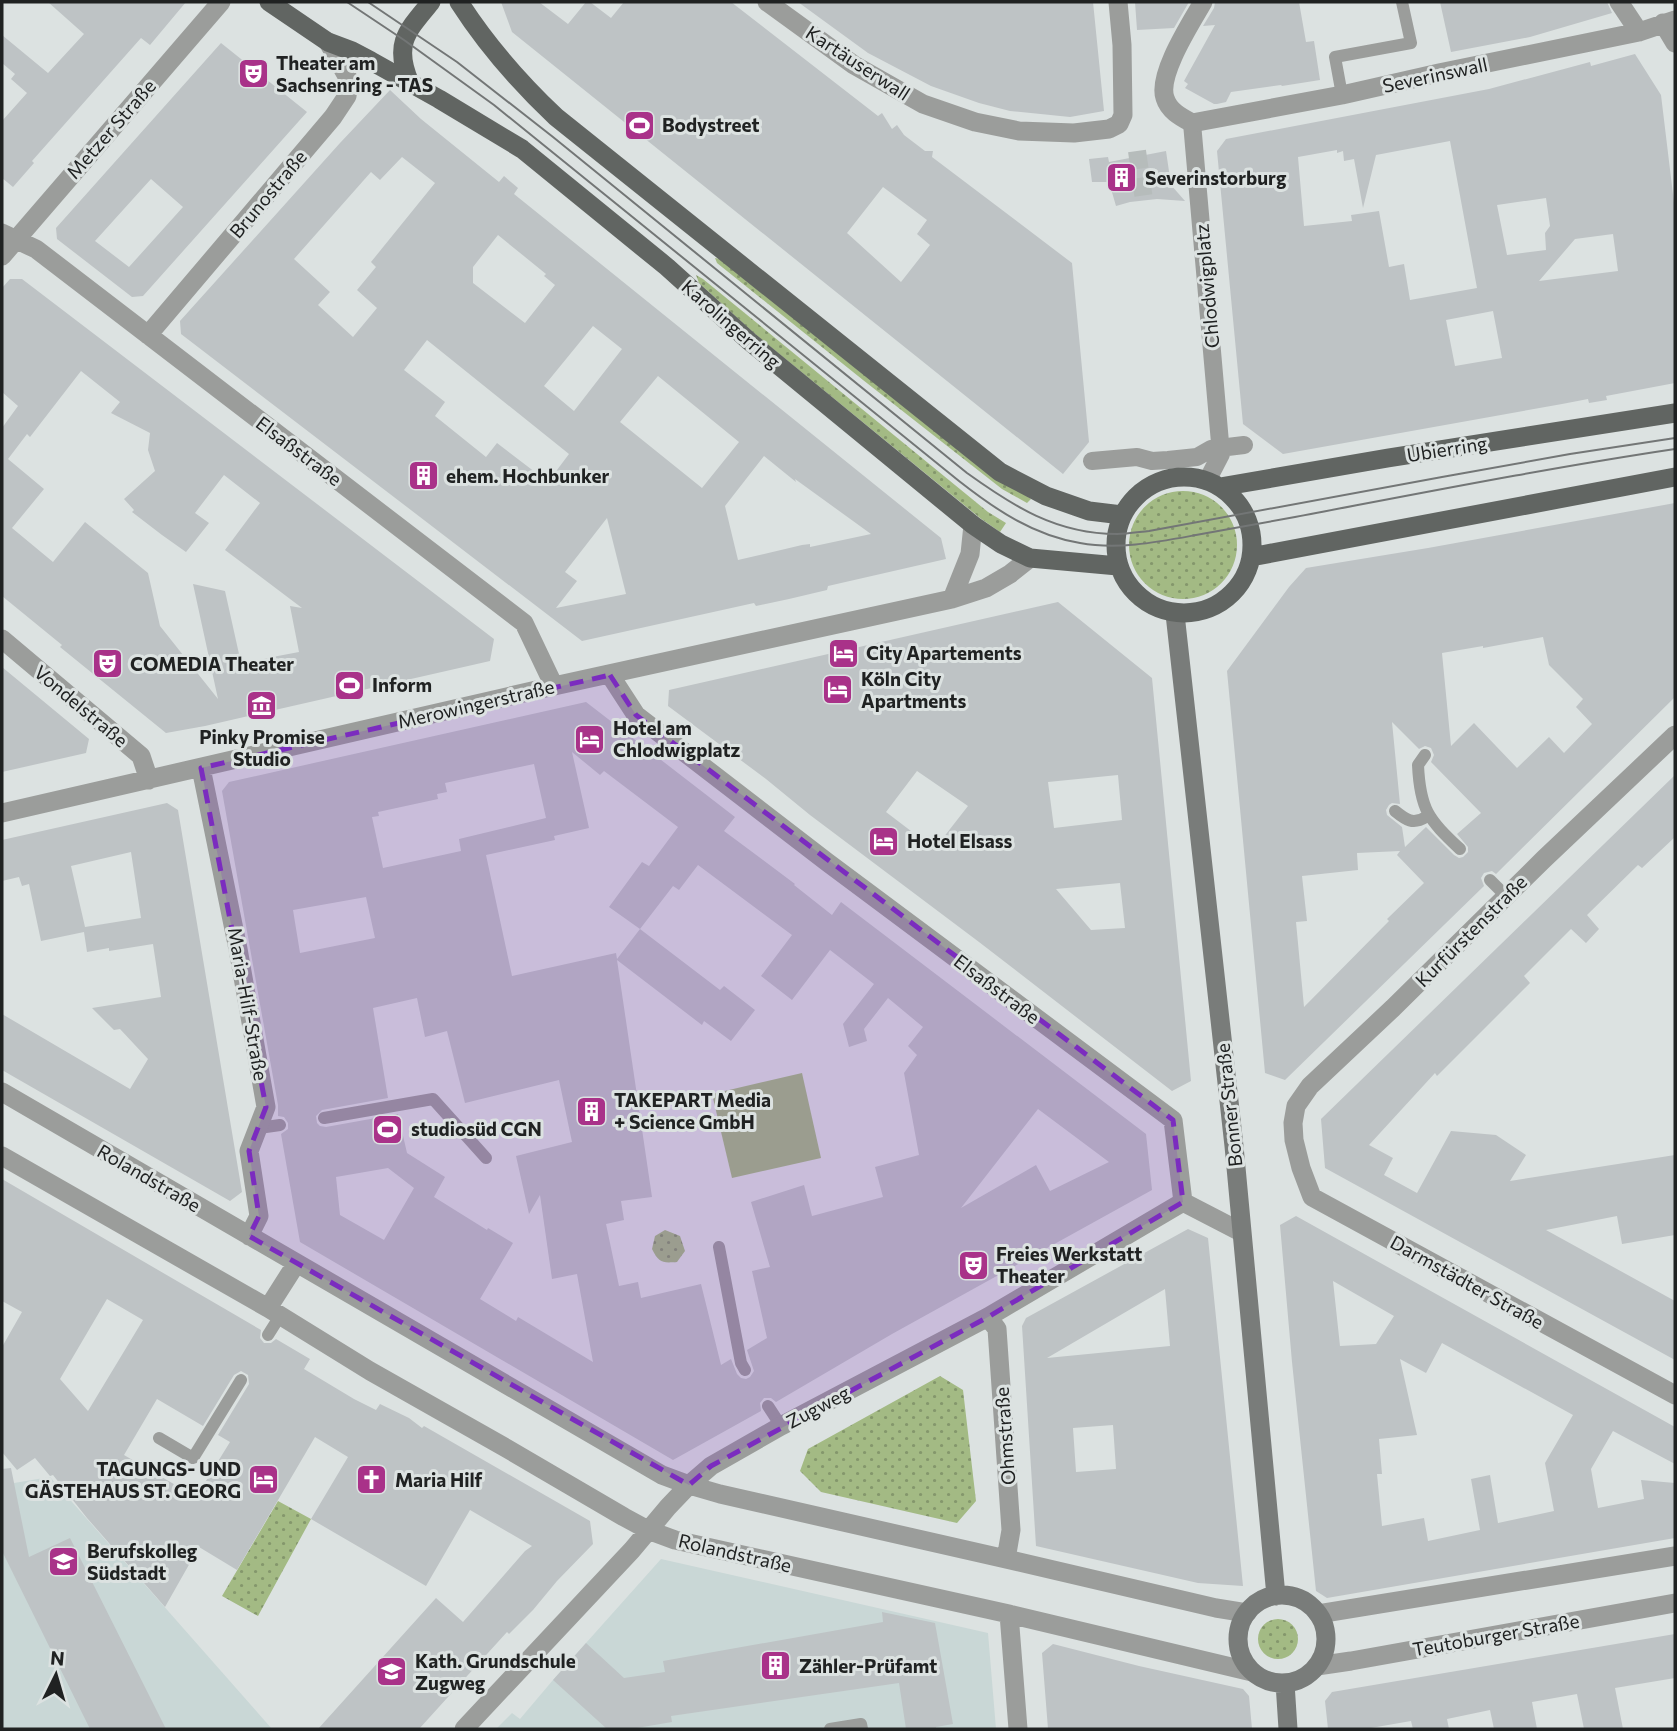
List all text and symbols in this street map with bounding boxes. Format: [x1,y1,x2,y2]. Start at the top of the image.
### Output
street label: Kartäuserwall [802,20,915,105]
place label: Theater am Sachsenring - TAS [276,51,433,96]
street label: Severinswall [1380,52,1490,97]
theatre icon: Theater am Sachsenring - TAS [236,57,270,91]
street label: Metzer Straße [61,74,160,183]
sports icon: Bodystreet [622,108,656,142]
place label: Bodystreet [662,113,760,136]
street label: Brunostraße [224,145,311,242]
building icon: Severinstorburg [1105,161,1139,195]
place label: Severinstorburg [1145,166,1287,189]
street label: Chlodwigplatz [1190,223,1223,349]
street label: Karolingerring [677,275,785,373]
street label: Elsaßstraße [252,411,347,490]
street label: Ubierring [1405,431,1489,466]
building icon: ehem. Hochbunker [406,459,440,493]
place label: ehem. Hochbunker [446,464,610,487]
hotel icon: City Apartements [826,636,860,670]
place label: City Apartements [866,641,1022,664]
theatre icon: COMEDIA Theater [90,647,124,681]
place label: COMEDIA Theater [130,652,294,675]
street label: Vondelstraße [30,660,133,751]
place label: Köln City Apartments [861,667,966,712]
sports icon: Inform [332,668,366,702]
place label: Inform [372,673,432,696]
hotel icon: Köln City Apartments [821,673,855,707]
street label: Merowingerstraße [395,674,556,733]
museum icon: Pinky Promise Studio [245,689,279,723]
place label: Hotel am Chlodwigplatz [613,716,741,761]
hotel icon: Hotel am Chlodwigplatz [573,722,607,756]
place label: Pinky Promise Studio [199,725,325,770]
hotel icon: Hotel Elsass [867,824,901,858]
place label: Hotel Elsass [907,829,1012,852]
street label: Kurfürstenstraße [1410,870,1531,991]
street label: Maria-Hilf-Straße [224,926,273,1082]
street label: Elsaßstraße [950,949,1045,1028]
street label: Bonner Straße [1211,1042,1246,1168]
place label: TAKEPART Media + Science GmbH [614,1088,771,1133]
building icon: TAKEPART Media + Science GmbH [574,1094,608,1128]
sports icon: studiosüd CGN [371,1112,405,1146]
place label: studiosüd CGN [411,1117,542,1140]
street label: Rolandstraße [94,1139,205,1216]
street label: Darmstädter Straße [1387,1230,1548,1333]
place label: Freies Werkstatt Theater [996,1242,1142,1287]
theatre icon: Freies Werkstatt Theater [956,1248,990,1282]
street label: Zugweg [782,1380,854,1433]
street label: Ohmstraße [990,1386,1019,1486]
place label: TAGUNGS- UND GÄSTEHAUS ST. GEORG [25,1457,241,1502]
hotel icon: TAGUNGS- UND GÄSTEHAUS ST. GEORG [247,1463,281,1497]
church icon: Maria Hilf [355,1463,389,1497]
place label: Maria Hilf [395,1468,483,1491]
street label: Rolandstraße [676,1528,794,1577]
place label: Berufskolleg Südstadt [87,1539,198,1584]
school or university icon: Berufskolleg Südstadt [47,1545,81,1579]
street label: Teutoburger Straße [1411,1609,1581,1660]
north arrow [21,1640,91,1710]
text: N [49,1645,66,1670]
place label: Kath. Grundschule Zugweg [415,1649,576,1694]
building icon: Zähler-Prüfamt [759,1649,793,1683]
place label: Zähler-Prüfamt [799,1654,937,1677]
school or university icon: Kath. Grundschule Zugweg [375,1655,409,1689]

